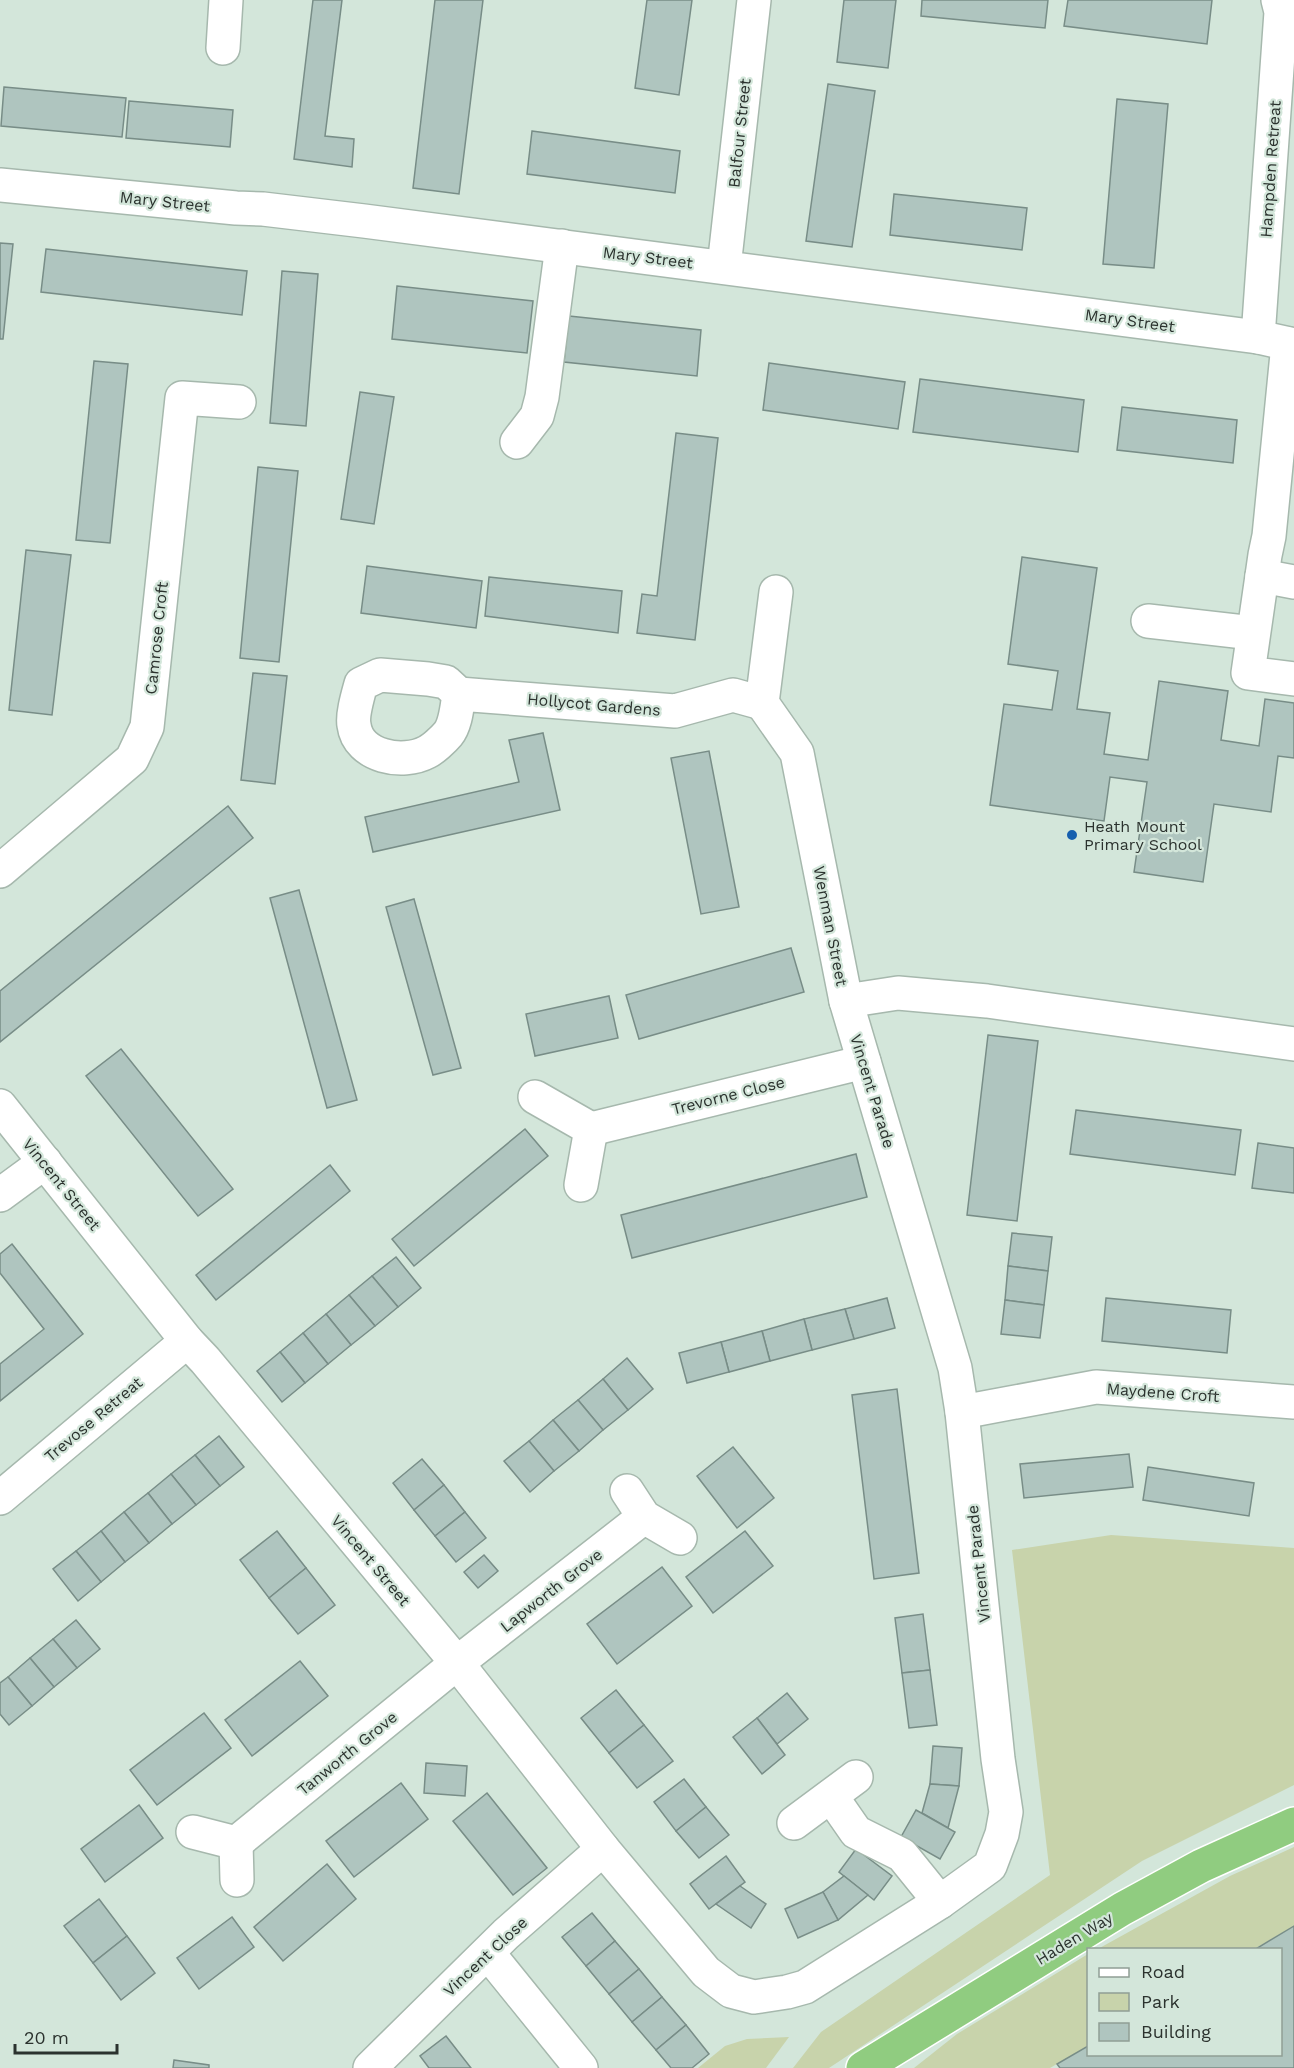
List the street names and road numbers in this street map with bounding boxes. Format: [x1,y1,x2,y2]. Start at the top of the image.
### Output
street label: Balfour Street [724,77,755,189]
street label: Hampden Retreat [1256,99,1285,238]
street label: Mary Street [119,187,211,216]
street label: Mary Street [602,243,694,272]
street label: Mary Street [1084,305,1176,336]
street label: Camrose Croft [141,580,172,695]
street label: Hollycot Gardens [526,689,662,720]
street label: Wenman Street [810,865,852,988]
street label: Vincent Parade [846,1032,899,1150]
street label: Trevorne Close [670,1072,787,1119]
street label: Vincent Street [19,1134,105,1234]
street label: Trevose Retreat [41,1373,146,1466]
street label: Maydene Croft [1106,1379,1220,1406]
street label: Vincent Parade [963,1504,994,1624]
street label: Vincent Street [327,1511,414,1610]
street label: Lapworth Grove [497,1545,606,1636]
street label: Tanworth Grove [294,1707,401,1799]
street label: Haden Way [1032,1908,1117,1969]
street label: Vincent Close [439,1913,531,2000]

